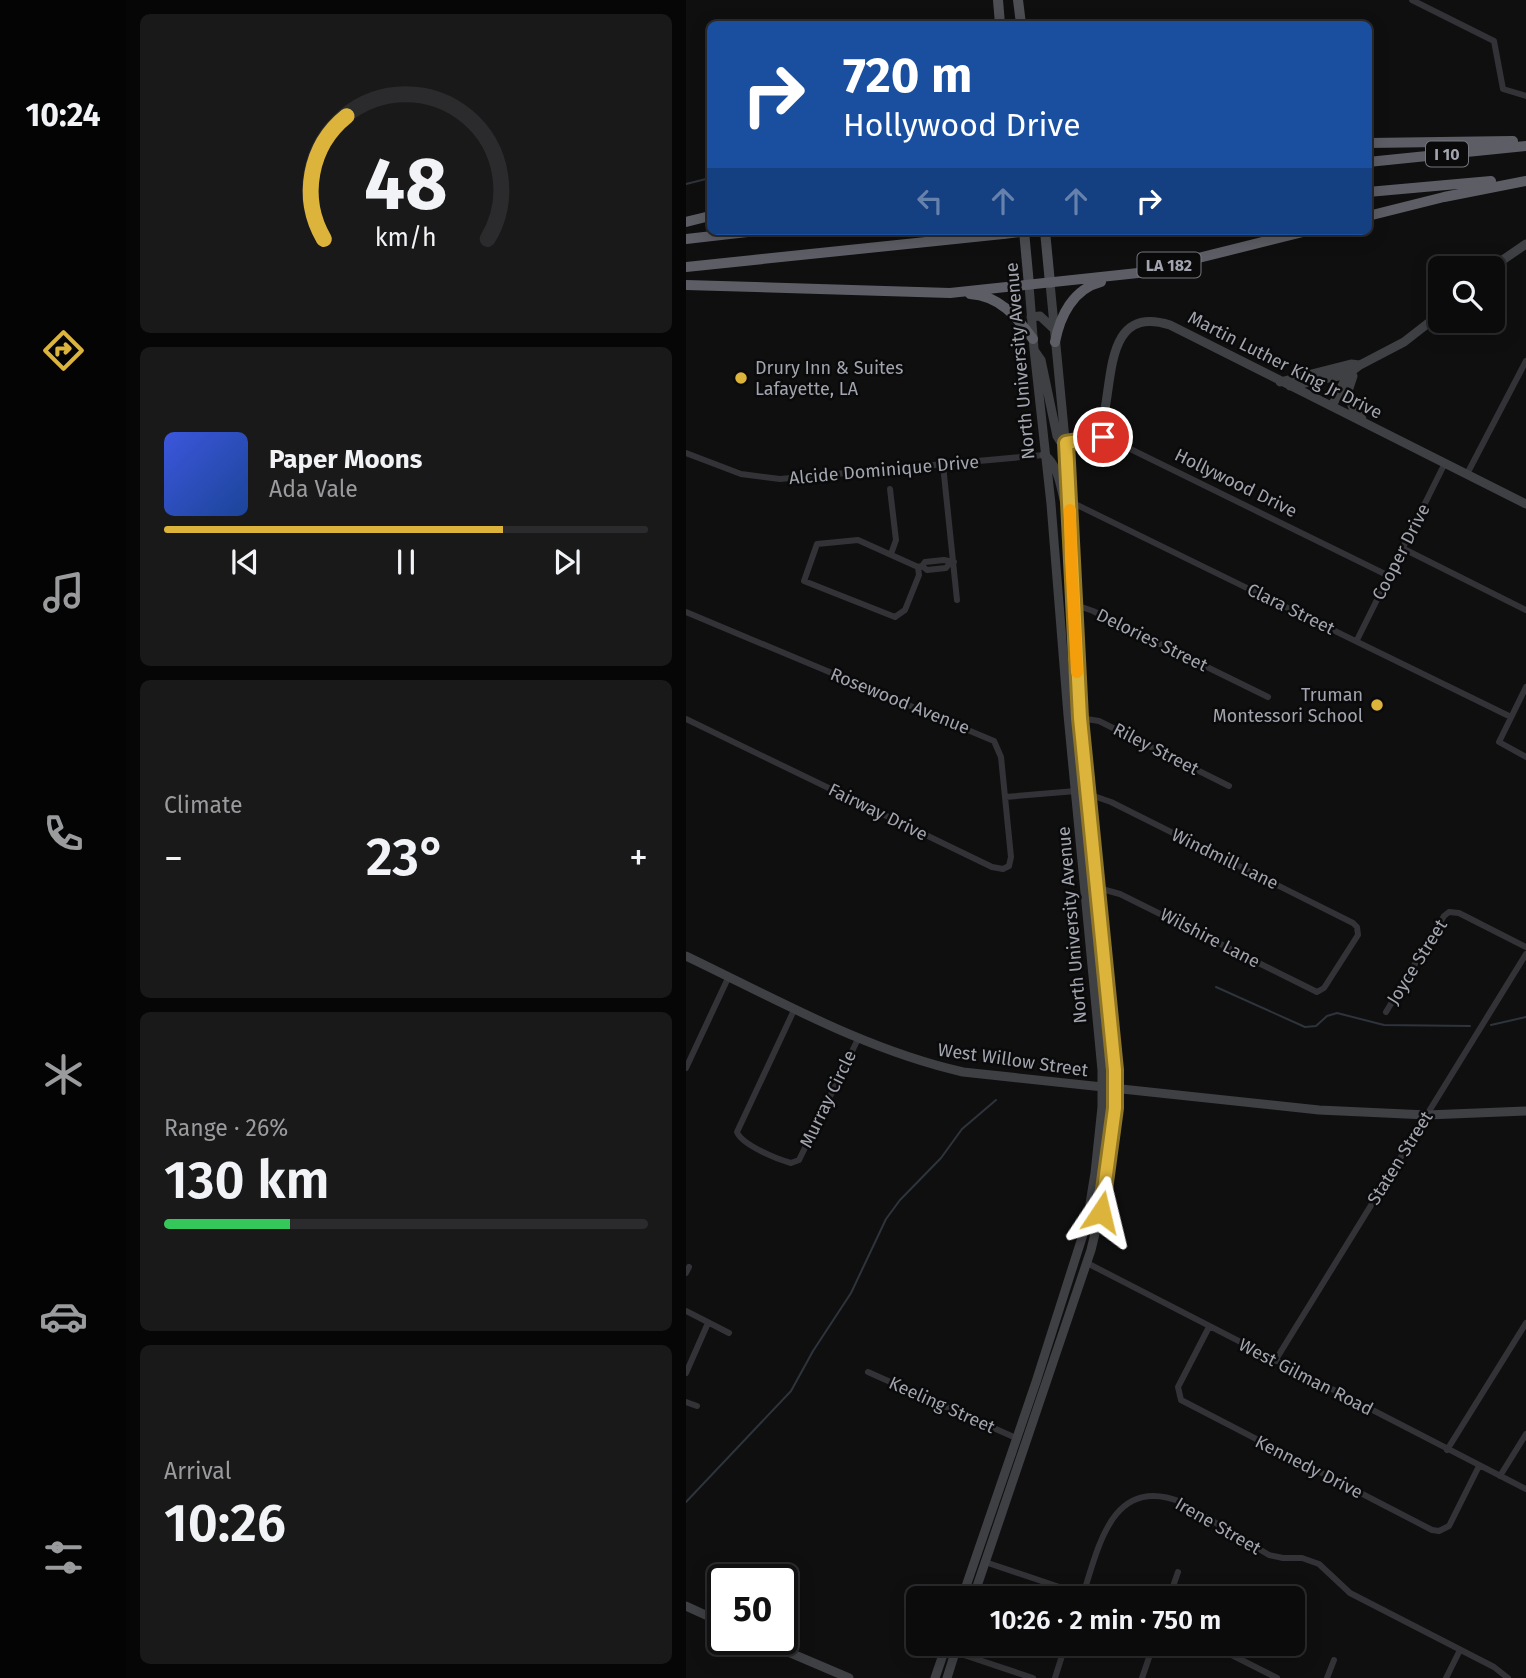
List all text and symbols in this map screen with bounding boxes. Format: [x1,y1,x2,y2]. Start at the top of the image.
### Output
text: 720 m [843,46,973,105]
icon: right [728,49,819,140]
text: 10:24 [26,96,100,134]
text: Hollywood Drive [843,106,1081,144]
text: 48 [364,142,448,229]
road number: I 10 [1426,142,1468,166]
icon: left [911,182,949,220]
icon: ahead [984,182,1022,220]
icon: ahead [1057,182,1095,220]
icon: right [1130,182,1168,220]
text: km/h [375,223,437,253]
road number: LA 182 [1138,252,1200,278]
map controls [1428,256,1505,333]
button: search [1428,256,1505,333]
street label: North University Avenue [1000,262,1040,460]
street label: Martin Luther King Jr Drive [1184,306,1386,424]
icon: directions [39,326,88,375]
place label: Drury Inn & Suites Lafayette, LA [755,357,903,400]
marker: Drury Inn & Suites Lafayette, LA [733,370,749,386]
pin [1073,407,1133,467]
icon: arrive [1084,418,1122,456]
text: Paper Moons [269,444,422,475]
street label: Hollywood Drive [1171,444,1301,522]
street label: Alcide Dominique Drive [788,451,980,489]
text: Ada Vale [269,475,358,503]
street label: Cooper Drive [1367,500,1435,604]
icon: previous [226,543,264,581]
icon: pause [387,543,425,581]
icon: next [548,543,586,581]
icon: music [39,568,88,617]
street label: Clara Street [1244,578,1339,640]
street label: Delories Street [1093,604,1212,677]
street label: Rosewood Avenue [827,663,973,739]
place label: Truman Montessori School [1213,684,1363,727]
marker: Truman Montessori School [1369,697,1385,713]
street label: Riley Street [1109,718,1203,780]
street label: Fairway Drive [825,779,931,845]
text: Climate [164,791,243,819]
icon: phone [39,809,88,858]
street label: Windmill Lane [1168,824,1282,894]
text: 23° [366,826,446,889]
street label: North University Avenue [1052,826,1092,1024]
text: − [164,835,183,881]
text: + [629,835,648,881]
street label: Wilshire Lane [1156,903,1264,973]
street label: Joyce Street [1382,915,1452,1009]
street label: West Willow Street [936,1039,1090,1082]
street label: Murray Circle [795,1047,861,1151]
icon: climate [39,1050,88,1099]
street label: Staten Street [1363,1107,1438,1209]
text: Range · 26% [164,1114,288,1142]
text: 130 km [164,1149,330,1212]
position arrow [1064,1175,1138,1249]
icon: car [39,1292,88,1341]
street label: West Gilman Road [1235,1334,1377,1420]
street label: Keeling Street [886,1372,999,1438]
street label: Kennedy Drive [1252,1430,1366,1504]
text: Arrival [164,1457,231,1485]
text: 10:26 [164,1492,286,1555]
street label: Irene Street [1171,1493,1265,1560]
icon: filters [39,1533,88,1582]
speed limit sign: 50 [707,1564,798,1655]
text: 10:26 · 2 min · 750 m [990,1605,1221,1636]

